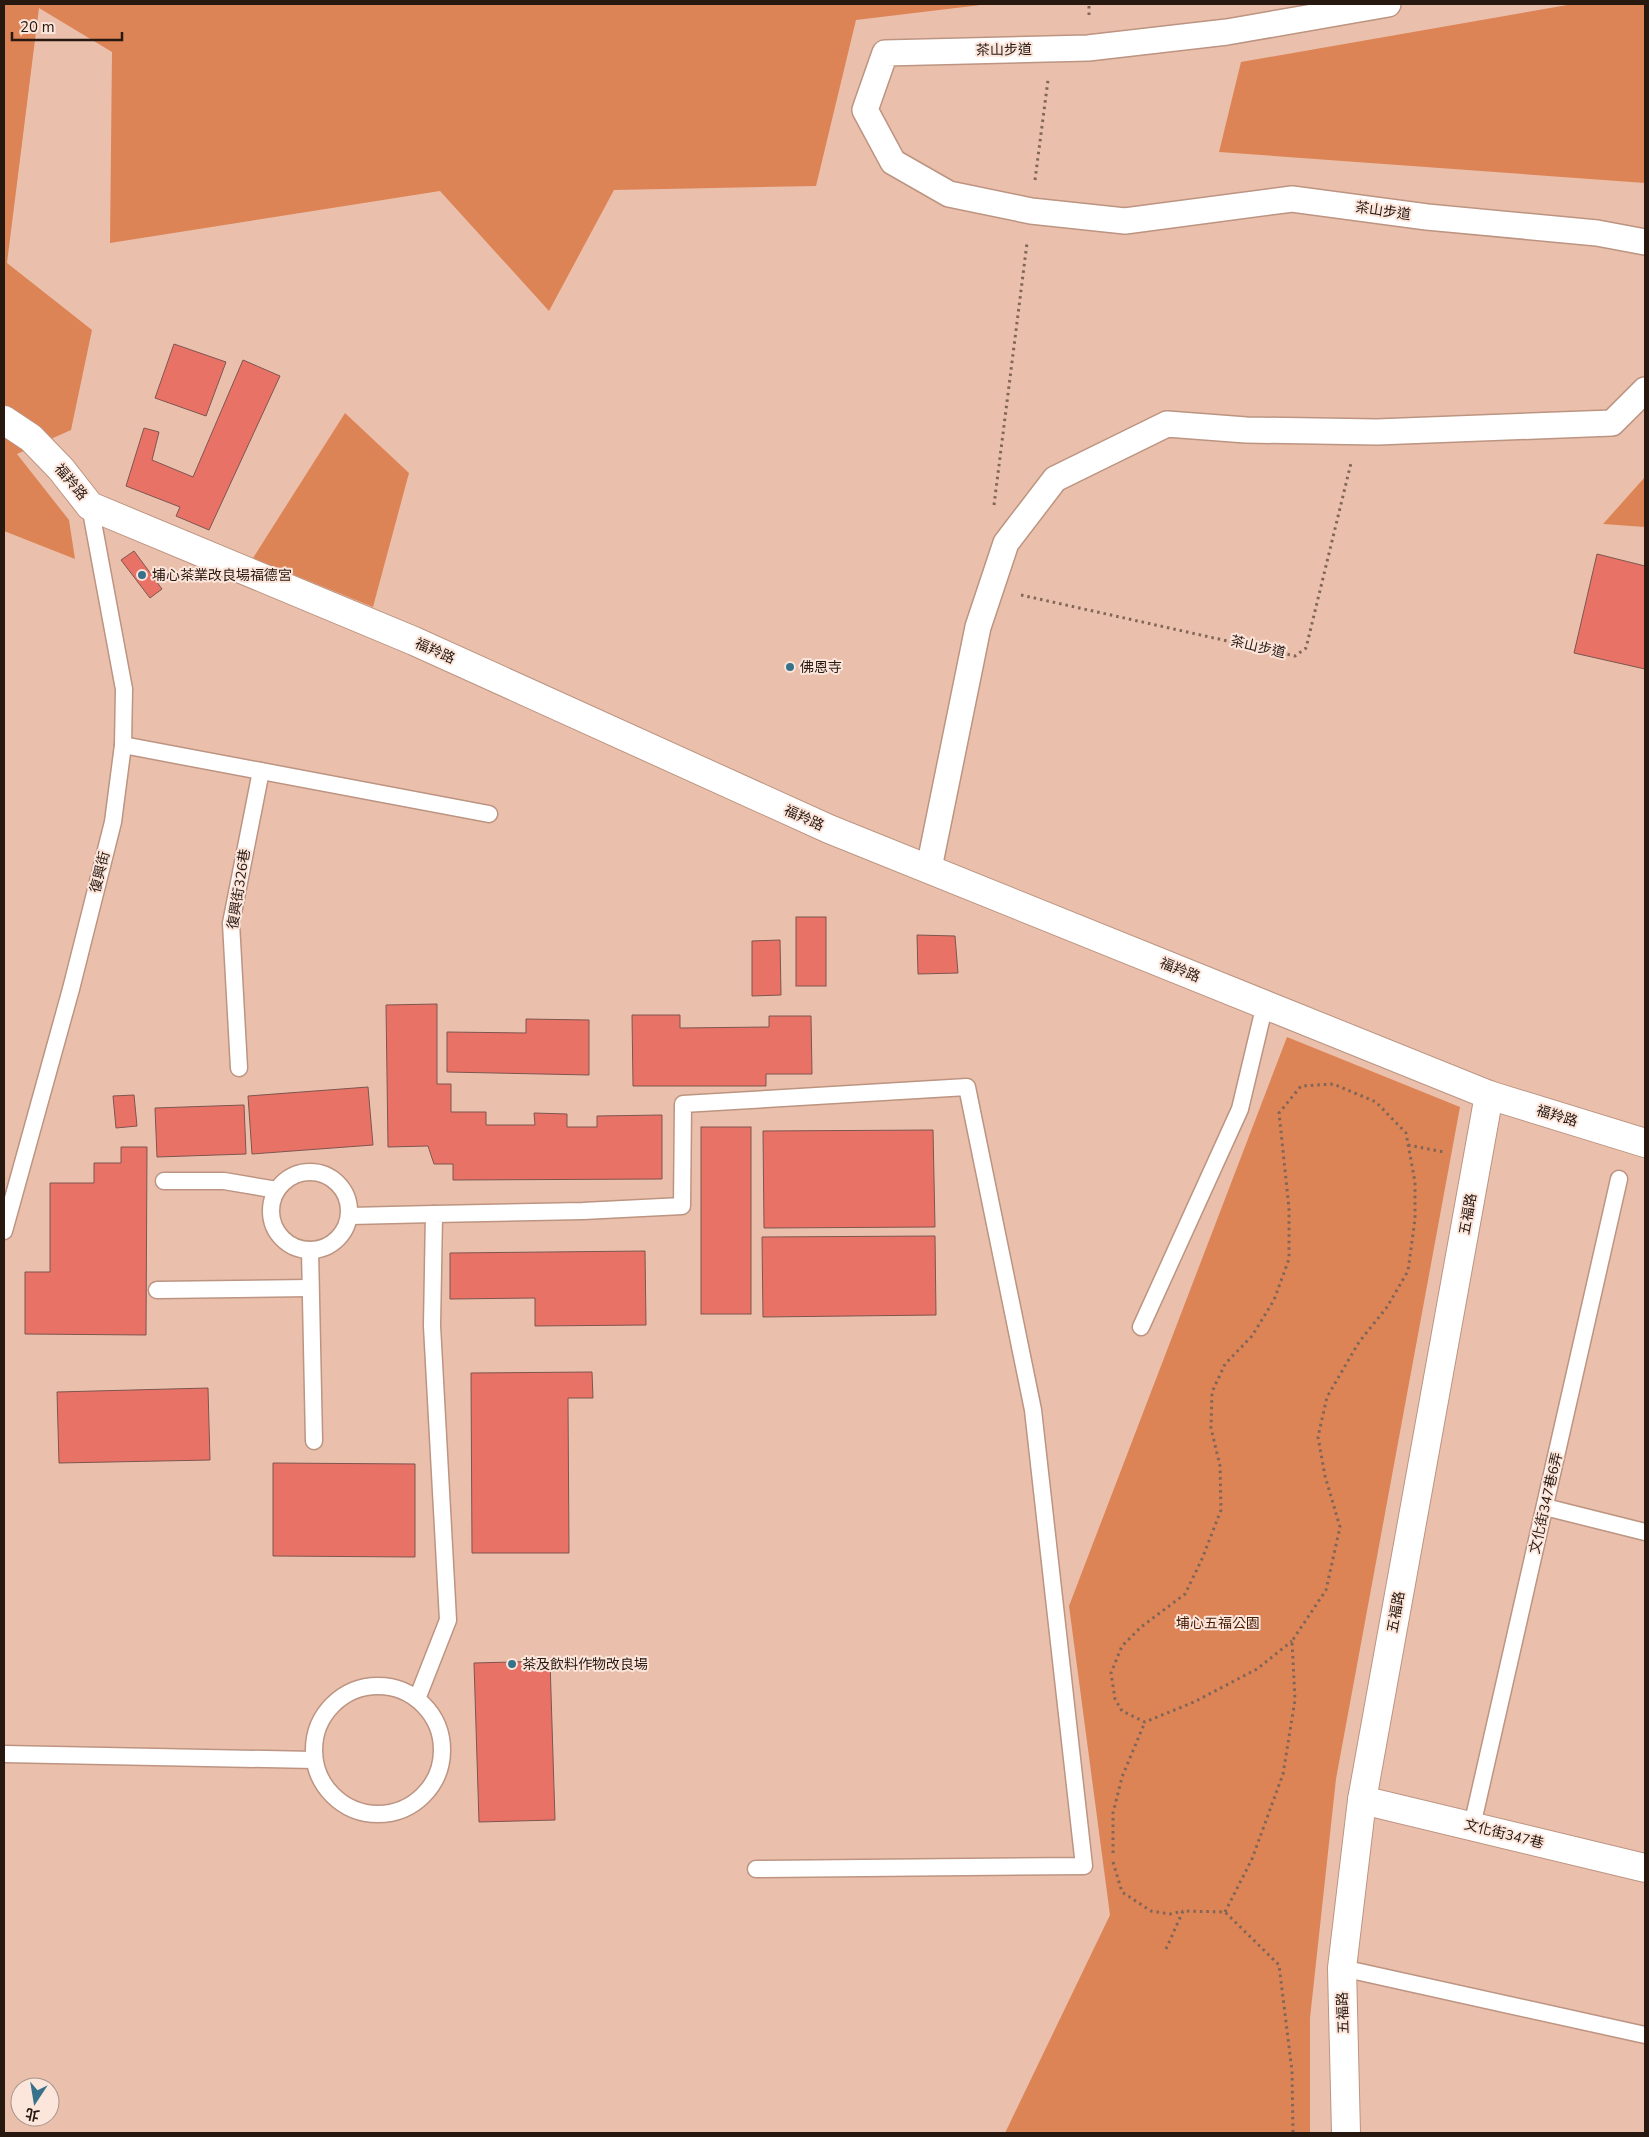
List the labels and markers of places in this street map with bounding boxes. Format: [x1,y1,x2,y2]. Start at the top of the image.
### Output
place label: 埔心茶業改良場福德宮 [152,566,292,585]
marker: 埔心茶業改良場福德宮 [136,569,148,581]
place label: 佛恩寺 [800,658,842,677]
marker: 佛恩寺 [784,661,796,673]
place label: 茶及飲料作物改良場 [522,1655,648,1674]
marker: 茶及飲料作物改良場 [506,1658,518,1670]

